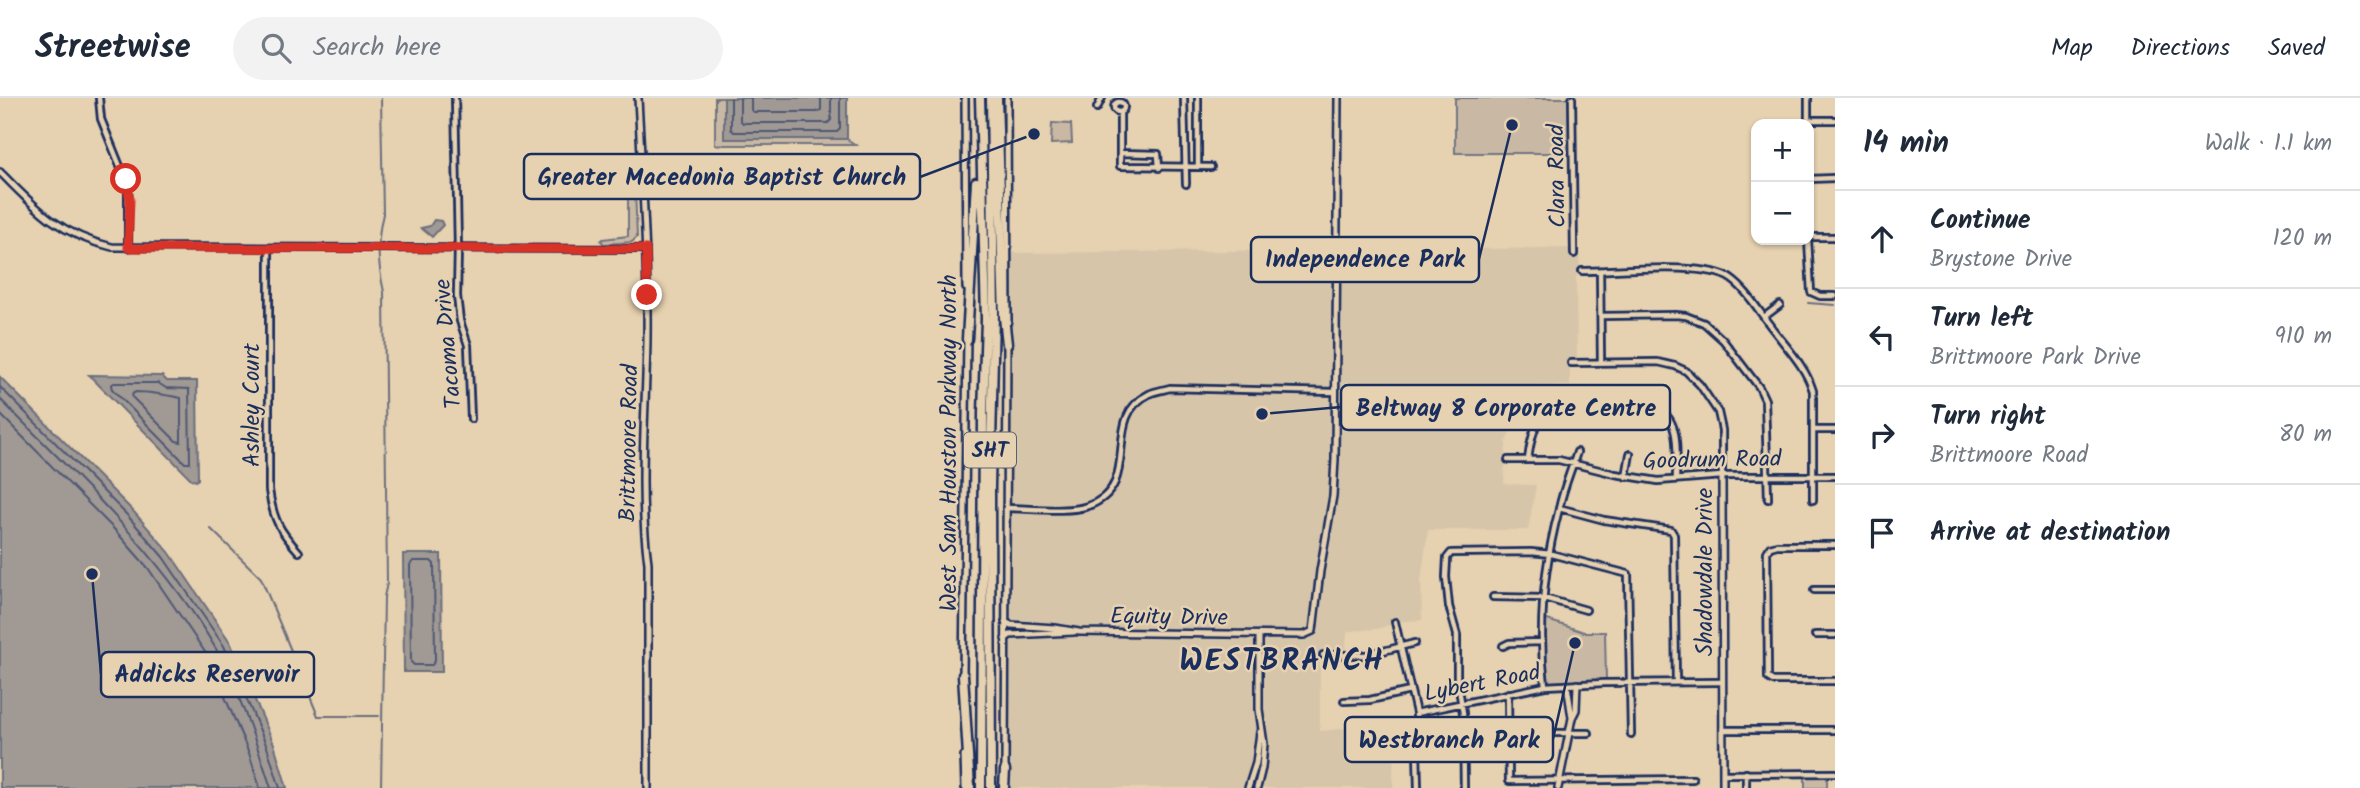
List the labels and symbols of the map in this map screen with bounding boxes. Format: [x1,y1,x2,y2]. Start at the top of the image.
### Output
street label: Clara Road [1539,123,1577,228]
callout: Greater Macedonia Baptist Church [524,154,920,199]
text: Greater Macedonia Baptist Church [538,159,906,198]
route start [110,163,141,194]
callout: Independence Park [1251,237,1479,282]
text: Independence Park [1265,241,1466,280]
street label: West Sam Houston Parkway North [932,274,968,612]
street label: Tacoma Drive [425,277,473,410]
route end [631,279,662,310]
street label: Ashley Court [235,342,271,467]
street label: Brittmoore Road [611,363,649,522]
callout: Beltway 8 Corporate Centre [1341,385,1670,430]
text: Beltway 8 Corporate Centre [1356,390,1656,429]
road number: SHT [964,432,1016,468]
street label: Goodrum Road [1642,442,1782,480]
street label: Shadowdale Drive [1688,488,1724,656]
street label: Equity Drive [1110,599,1228,637]
district label: WESTBRANCH [1179,638,1385,686]
callout: Addicks Reservoir [101,652,314,697]
street label: Lybert Road [1421,655,1544,713]
text: Addicks Reservoir [115,656,301,695]
callout: Westbranch Park [1345,717,1553,762]
text: Westbranch Park [1359,722,1541,761]

